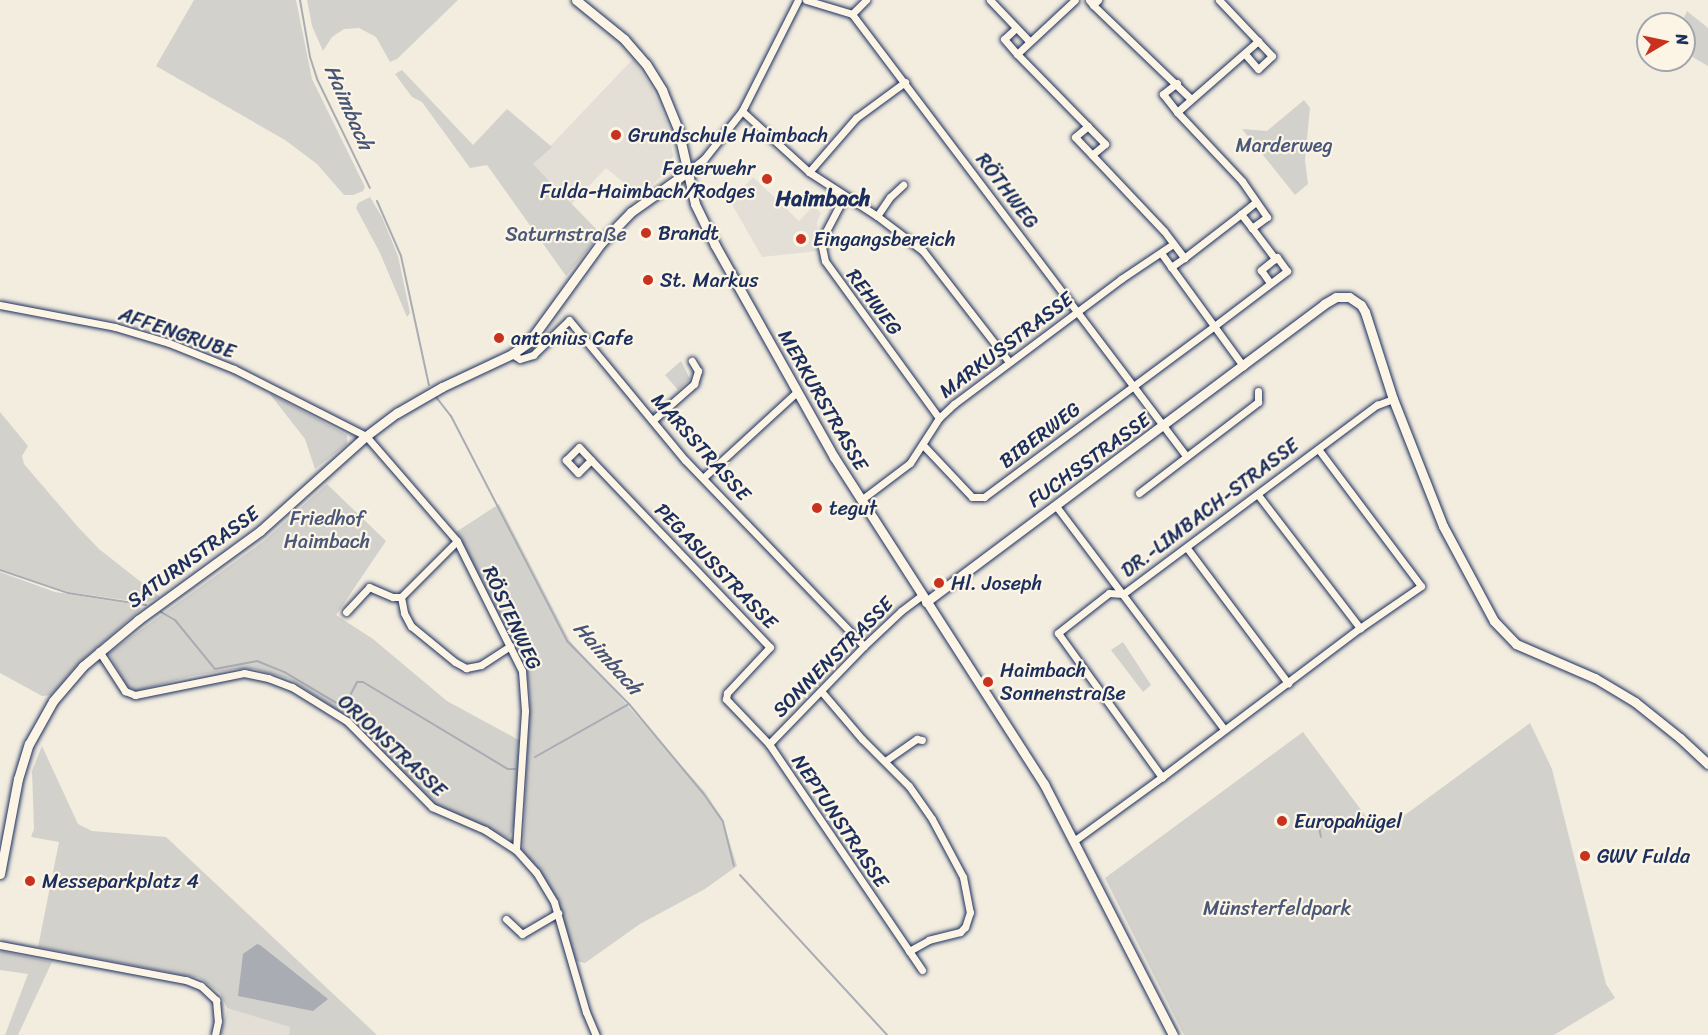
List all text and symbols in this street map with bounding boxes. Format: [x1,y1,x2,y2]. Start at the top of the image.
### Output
north arrow [1636,12,1696,72]
text: N [1667,32,1697,47]
water label: Haimbach [319,61,379,153]
place label: Grundschule Haimbach [628,123,828,147]
marker: Grundschule Haimbach [609,128,623,142]
park label: Marderweg [1235,133,1333,157]
street label: RÖTHWEG [971,148,1043,234]
place label: Feuerwehr Fulda-Haimbach/Rodges [540,156,755,203]
marker: Feuerwehr Fulda-Haimbach/Rodges [760,172,774,186]
district label: Haimbach [776,186,870,212]
place label: Brandt [658,221,719,245]
park label: Saturnstraße [505,222,627,246]
marker: Brandt [639,226,653,240]
place label: Eingangsbereich [813,227,955,251]
marker: Eingangsbereich [794,232,808,246]
street label: REHWEG [841,264,907,340]
place label: St. Markus [660,268,757,292]
marker: St. Markus [641,273,655,287]
street label: MARKUSSTRASSE [934,287,1078,403]
street label: AFFENGRUBE [116,302,238,364]
street label: MERKURSTRASSE [773,325,873,475]
place label: antonius Cafe [511,326,634,350]
marker: antonius Cafe [492,331,506,345]
street label: MARSSTRASSE [646,388,756,506]
street label: BIBERWEG [995,397,1085,473]
street label: FUCHSSTRASSE [1023,408,1155,512]
street label: DR.-LIMBACH-STRASSE [1116,433,1304,583]
place label: tegut [829,496,877,520]
street label: PEGASUSSTRASSE [650,498,782,634]
street label: SATURNSTRASSE [122,501,264,613]
marker: tegut [810,501,824,515]
park label: Friedhof Haimbach [284,507,370,554]
street label: RÖSTENWEG [478,562,546,674]
place label: Hl. Joseph [951,571,1042,595]
marker: Hl. Joseph [932,576,946,590]
street label: SONNENSTRASSE [768,592,898,722]
water label: Haimbach [568,616,648,700]
place label: Haimbach Sonnenstraße [1000,658,1126,705]
marker: Haimbach Sonnenstraße [981,675,995,689]
street label: ORIONSTRASSE [333,690,451,802]
street label: NEPTUNSTRASSE [787,750,893,892]
place label: Europahügel [1294,809,1402,833]
marker: Europahügel [1275,814,1289,828]
place label: GWV Fulda [1597,844,1690,868]
marker: GWV Fulda [1578,849,1592,863]
place label: Messeparkplatz 4 [42,869,199,893]
marker: Messeparkplatz 4 [23,874,37,888]
park label: Münsterfeldpark [1203,896,1351,920]

